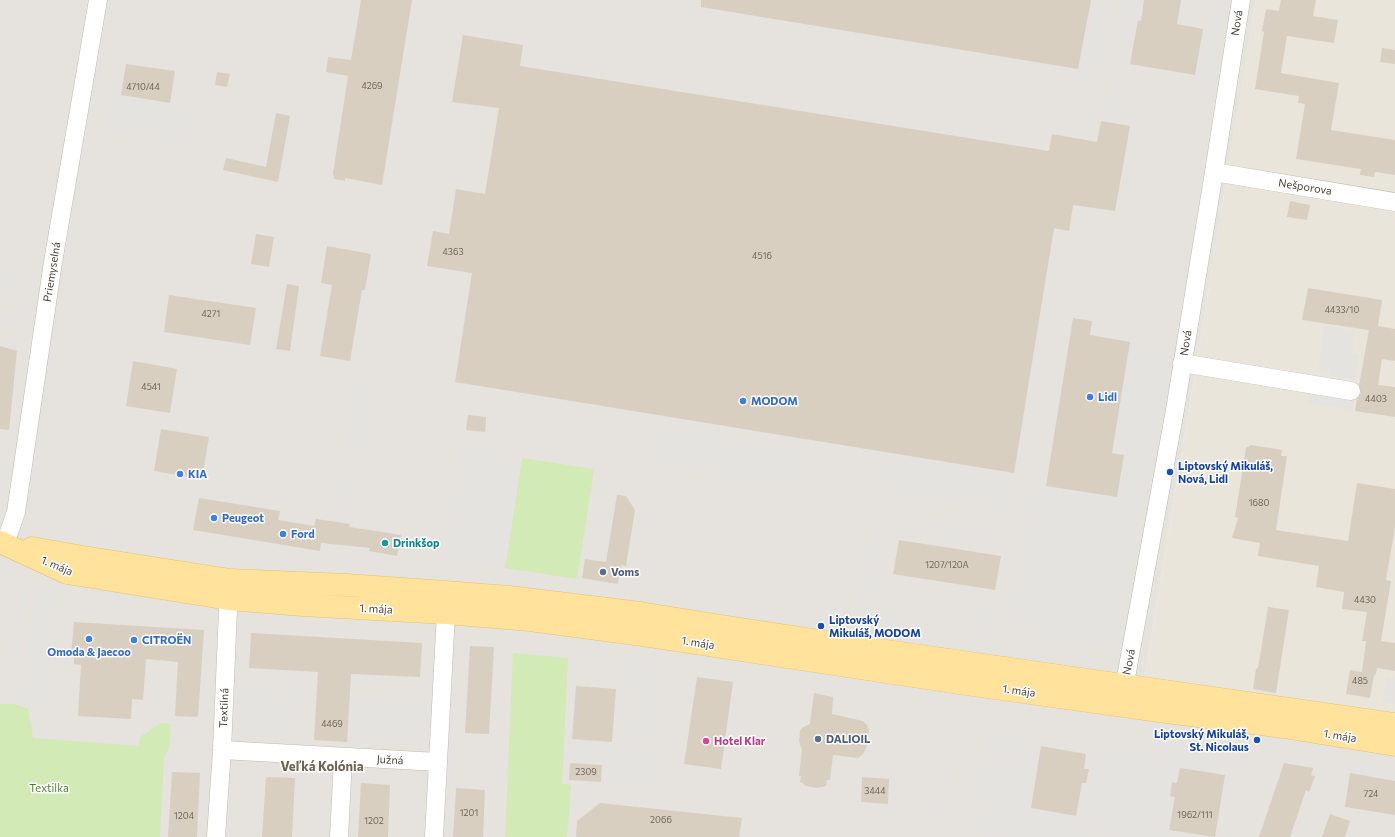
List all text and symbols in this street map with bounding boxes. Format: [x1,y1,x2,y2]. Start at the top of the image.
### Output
street label: Nová [1228,9,1246,37]
house number: 4269 [361,81,383,91]
house number: 4710/44 [126,82,160,92]
street label: Nešporova [1277,176,1333,198]
street label: Priemyselná [41,241,63,303]
house number: 4363 [442,247,464,257]
house number: 4516 [752,251,772,261]
house number: 4433/10 [1325,305,1359,315]
house number: 4271 [202,309,220,319]
street label: Nová [1177,329,1195,357]
house number: 4541 [141,382,161,392]
place label: Lidl [1098,390,1117,404]
marker: Lidl [1085,392,1095,402]
place label: MODOM [751,394,798,408]
house number: 4403 [1365,394,1387,404]
marker: MODOM [738,396,748,406]
place label: Liptovský Mikuláš, Nová, Lidl [1178,459,1273,485]
place label: KIA [188,467,207,481]
marker: Liptovský Mikuláš, Nová, Lidl [1165,467,1175,477]
marker: KIA [175,469,185,479]
house number: 1680 [1249,498,1269,508]
place label: Peugeot [222,511,264,525]
marker: Peugeot [209,513,219,523]
place label: Ford [291,527,315,541]
marker: Ford [278,529,288,539]
place label: Drinkšop [393,536,440,550]
marker: Drinkšop [380,538,390,548]
street label: 1. mája [39,553,75,579]
house number: 1207/120A [925,560,969,570]
place label: Voms [611,565,639,579]
marker: Voms [598,567,608,577]
house number: 4430 [1354,595,1376,605]
street label: 1. mája [359,602,393,616]
place label: Liptovský Mikuláš, MODOM [829,613,921,639]
marker: Liptovský Mikuláš, MODOM [816,621,826,631]
place label: CITROËN [142,633,191,647]
marker: Omoda & Jaecoo [84,634,94,644]
street label: 1. mája [681,634,715,652]
marker: CITROËN [129,635,139,645]
place label: Omoda & Jaecoo [47,645,131,659]
street label: Nová [1120,648,1138,676]
house number: 485 [1352,676,1368,686]
street label: 1. mája [1002,682,1036,700]
street label: Textilná [217,688,231,728]
house number: 4469 [321,719,343,729]
place label: Liptovský Mikuláš, St. Nicolaus [1154,727,1249,753]
street label: 1. mája [1323,727,1357,745]
place label: DALIOIL [826,732,870,746]
place label: Hotel Klar [714,734,765,748]
marker: DALIOIL [813,734,823,744]
marker: Liptovský Mikuláš, St. Nicolaus [1252,735,1262,745]
marker: Hotel Klar [701,736,711,746]
street label: Južná [376,753,404,767]
district label: Veľká Kolónia [280,759,364,775]
house number: 2309 [575,767,597,777]
park label: Textilka [29,781,69,795]
house number: 3444 [864,786,886,796]
house number: 724 [1364,789,1378,799]
house number: 1201 [460,808,478,818]
house number: 1962/111 [1177,810,1213,820]
house number: 1204 [174,811,194,821]
house number: 2066 [650,815,672,825]
house number: 1202 [364,816,384,826]

